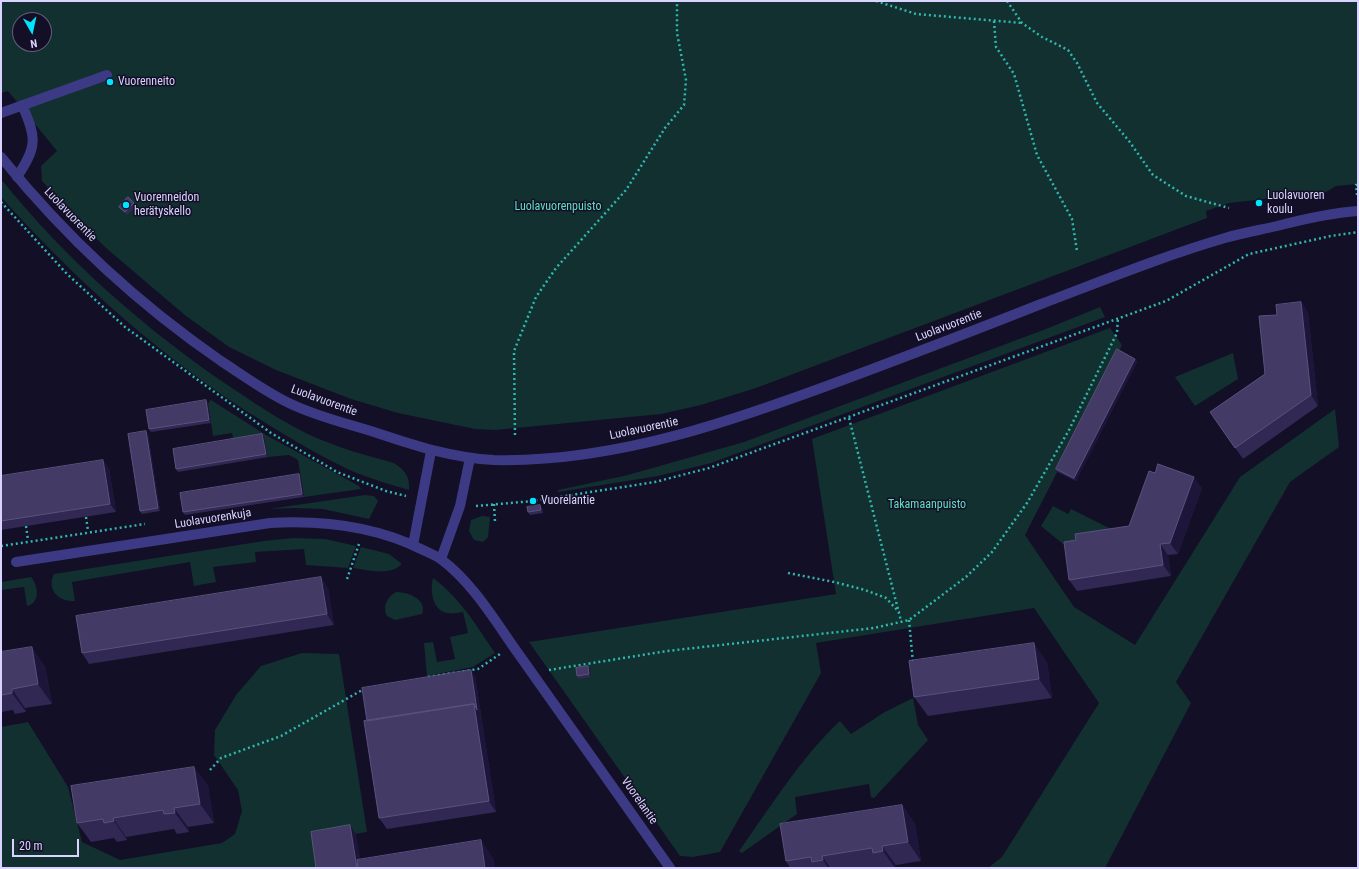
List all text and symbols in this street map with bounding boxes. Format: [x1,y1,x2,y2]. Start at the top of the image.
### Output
north arrow [12,12,52,52]
text: N [29,36,38,50]
place label: Vuorenneito [118,75,175,89]
marker: Vuorenneito [105,77,115,87]
street label: Luolavuorentie [41,185,99,245]
place label: Luolavuoren koulu [1267,189,1325,217]
place label: Vuorenneidon herätyskello [134,191,199,219]
marker: Luolavuoren koulu [1254,198,1264,208]
marker: Vuorenneidon herätyskello [121,200,131,210]
park label: Luolavuorenpuisto [514,200,602,214]
street label: Luolavuorentie [914,307,984,345]
street label: Luolavuorentie [289,382,359,420]
street label: Luolavuorentie [608,415,680,443]
place label: Vuorelantie [541,494,595,508]
marker: Vuorelantie [528,496,538,506]
park label: Takamaanpuisto [888,498,966,512]
street label: Luolavuorenkuja [174,506,252,532]
street label: Vuorelantie [618,775,660,827]
scale bar [14,831,81,857]
text: 20 m [19,839,43,853]

